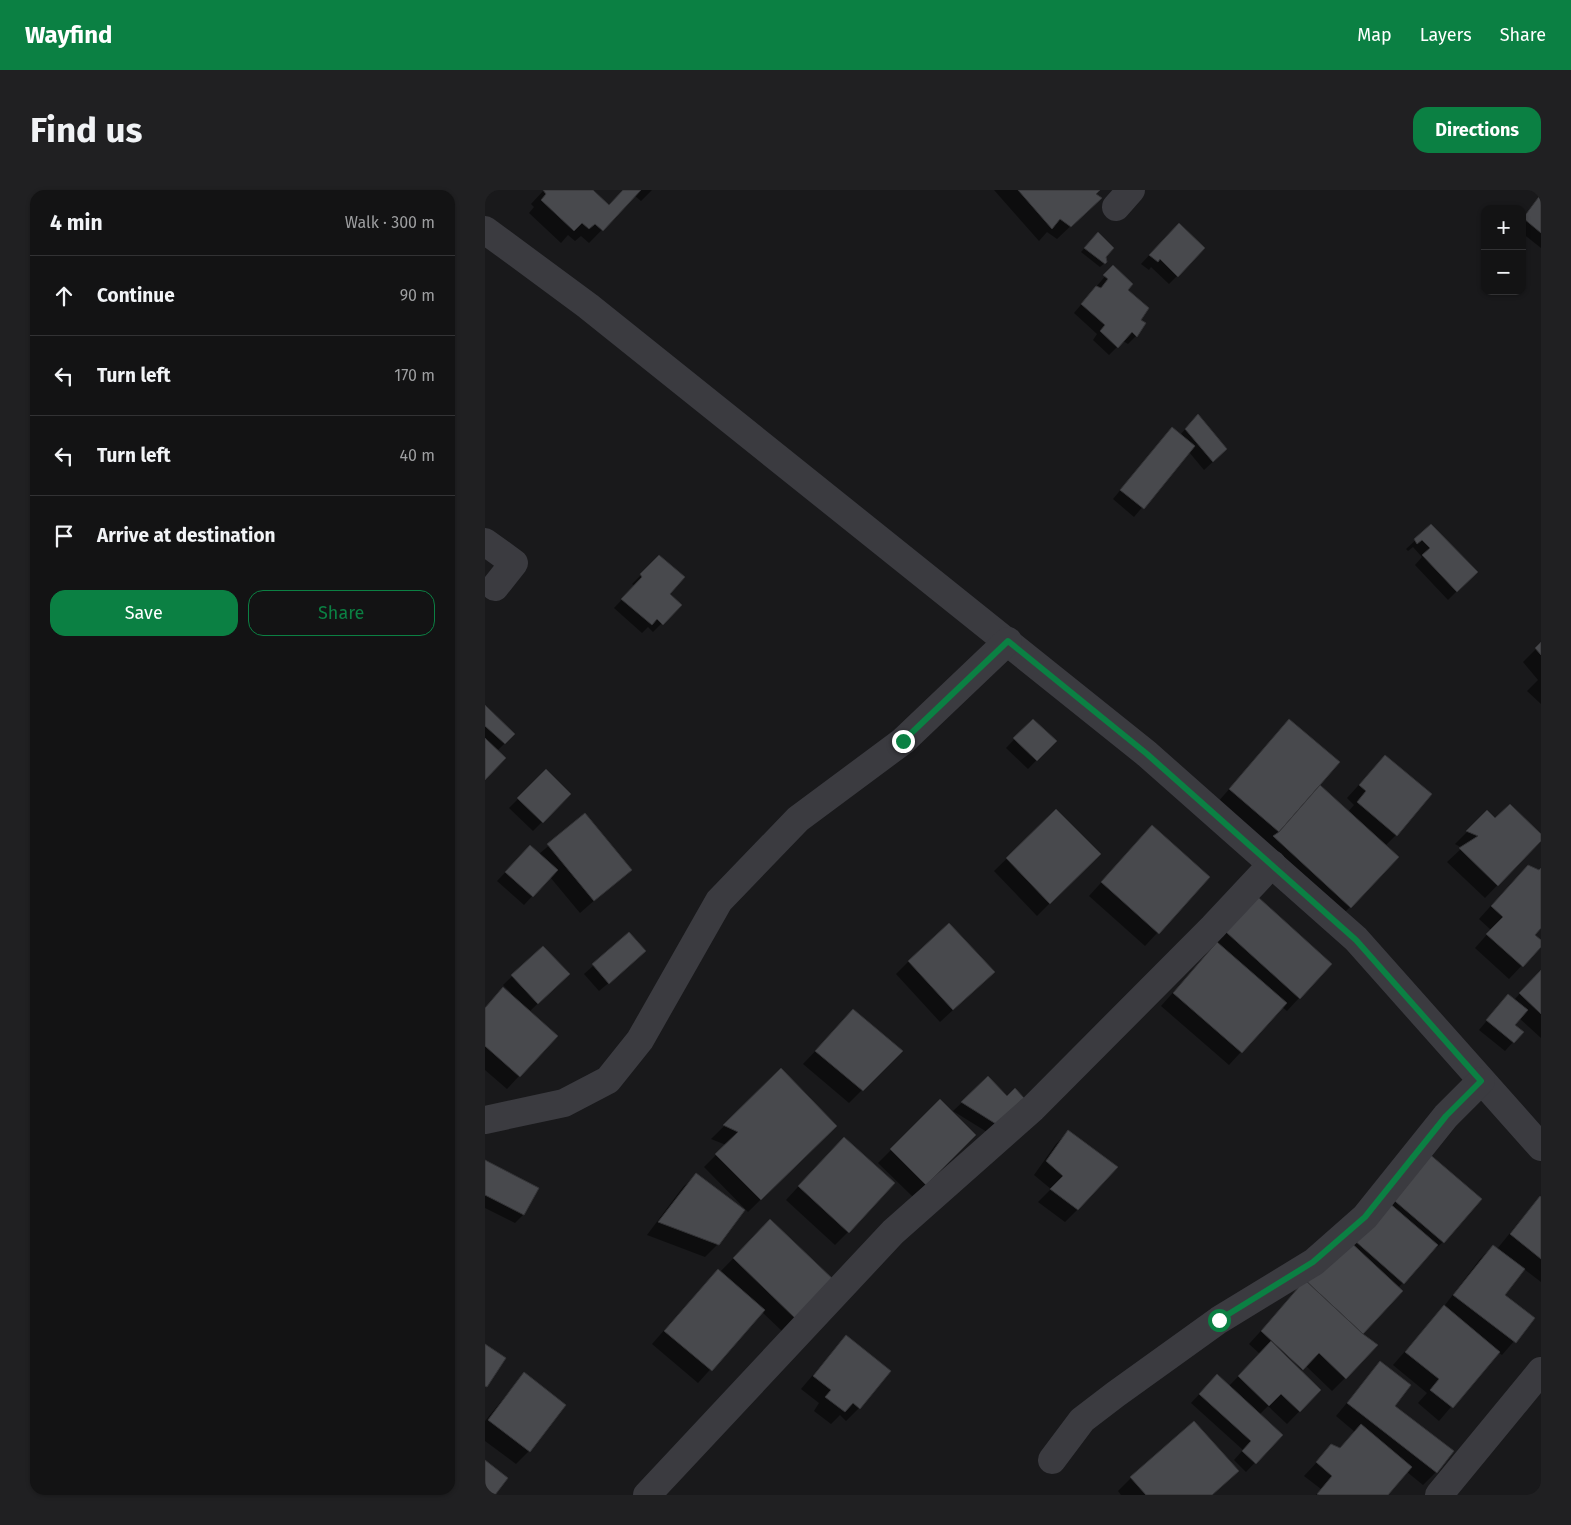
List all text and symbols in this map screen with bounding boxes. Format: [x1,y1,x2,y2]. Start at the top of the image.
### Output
text: Wayfind [25,21,112,49]
text: Map [1357,24,1392,46]
text: Layers [1420,24,1472,46]
text: Share [1500,24,1546,46]
button: Directions [1413,107,1541,153]
text: Find us [30,109,142,151]
map controls [1481,205,1526,295]
button: + [1481,205,1526,250]
text: 4 min [50,210,103,236]
text: Walk · 300 m [345,213,435,232]
button: − [1481,250,1526,295]
icon: ahead [50,282,78,310]
text: Continue [97,284,175,307]
text: 90 m [400,286,435,305]
icon: left [50,362,78,390]
text: Turn left [97,364,171,387]
text: 170 m [394,366,435,385]
icon: left [50,442,78,470]
text: Turn left [97,444,171,467]
text: 40 m [400,446,435,465]
icon: arrive [50,522,78,550]
text: Arrive at destination [97,524,276,547]
button: Save [50,590,238,636]
button: Share [248,590,435,636]
route end [892,730,915,753]
route start [1208,1309,1231,1332]

